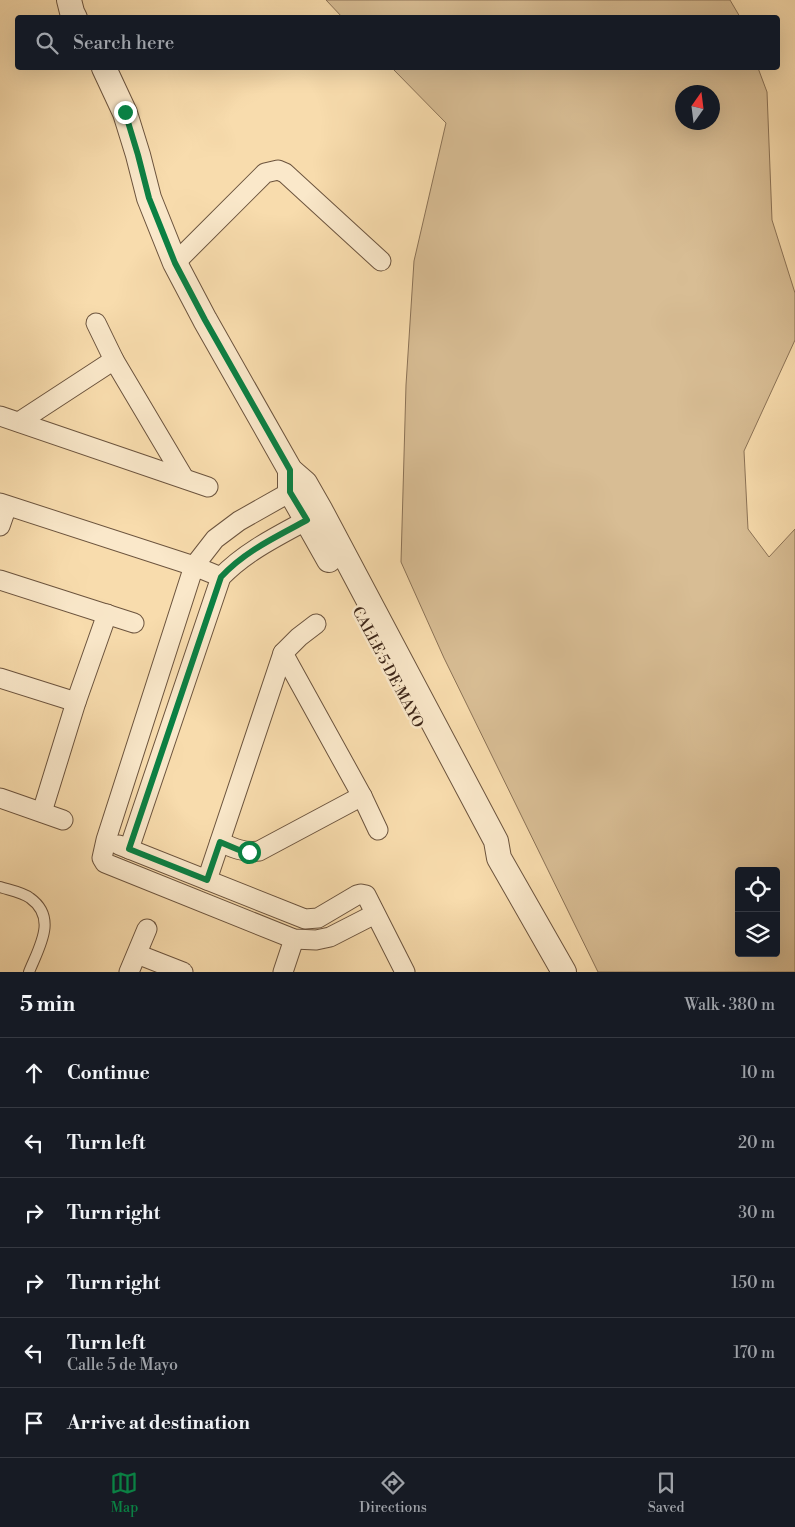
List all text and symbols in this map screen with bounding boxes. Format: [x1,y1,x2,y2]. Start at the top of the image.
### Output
search box [15,15,780,70]
icon: search [33,29,61,57]
text: Search here [73,31,174,55]
north arrow [675,85,720,130]
route end [114,101,137,124]
street label: CALLE 5 DE MAYO [348,603,428,731]
route start [238,841,261,864]
map controls [735,867,780,957]
button: locate [735,867,780,912]
button: layers [735,912,780,957]
text: 5 min [20,992,75,1018]
text: Walk · 380 m [685,995,775,1015]
icon: ahead [20,1059,48,1087]
text: Continue [67,1061,150,1085]
text: 10 m [741,1063,775,1083]
icon: left [20,1129,48,1157]
text: Turn left [67,1131,146,1155]
text: 20 m [738,1133,775,1153]
icon: right [20,1199,48,1227]
text: Turn right [67,1201,160,1225]
text: 30 m [738,1203,775,1223]
icon: right [20,1269,48,1297]
text: Turn right [67,1271,160,1295]
text: 150 m [731,1273,775,1293]
text: Turn left [67,1331,146,1355]
icon: left [20,1339,48,1367]
text: 170 m [733,1343,775,1363]
text: Calle 5 de Mayo [67,1355,178,1375]
icon: arrive [20,1409,48,1437]
text: Arrive at destination [67,1411,250,1435]
tab: Map [110,1469,138,1517]
tab: Directions [359,1469,427,1517]
tab: Saved [648,1469,685,1517]

